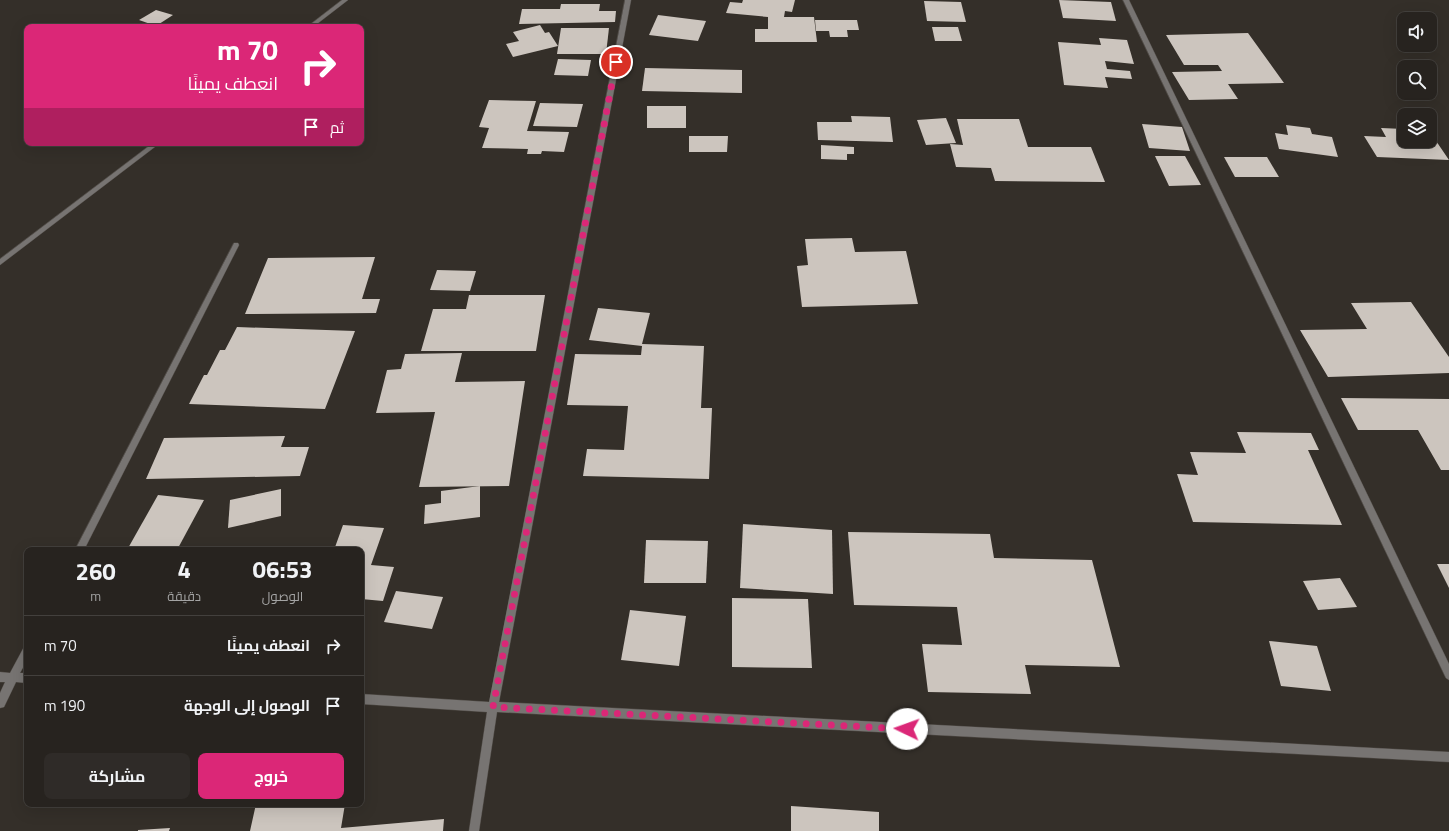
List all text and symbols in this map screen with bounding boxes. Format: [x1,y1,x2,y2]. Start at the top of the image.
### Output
map controls [1397,12,1437,148]
button: sound [1397,12,1437,52]
text: 70 m [217,28,278,71]
icon: right [292,40,344,92]
pin [599,45,633,79]
icon: arrive [605,51,627,73]
button: search [1397,60,1437,100]
text: انعطف يمينًا [188,70,278,97]
button: layers [1397,108,1437,148]
icon: arrive [300,116,322,138]
text: ثم [330,116,344,139]
text: 4 [177,551,191,587]
text: 06:53 [253,551,313,587]
text: 260 [75,553,116,589]
text: m [90,586,101,606]
text: دقيقة [167,586,201,606]
text: الوصول [262,586,303,606]
text: 70 m [44,634,77,657]
text: انعطف يمينًا [227,634,310,657]
icon: right [322,635,344,657]
text: 190 m [44,694,85,717]
text: الوصول إلى الوجهة [184,694,310,717]
icon: arrive [322,695,344,717]
position arrow [886,708,928,750]
button: مشاركة [44,753,190,799]
button: خروج [198,753,344,799]

